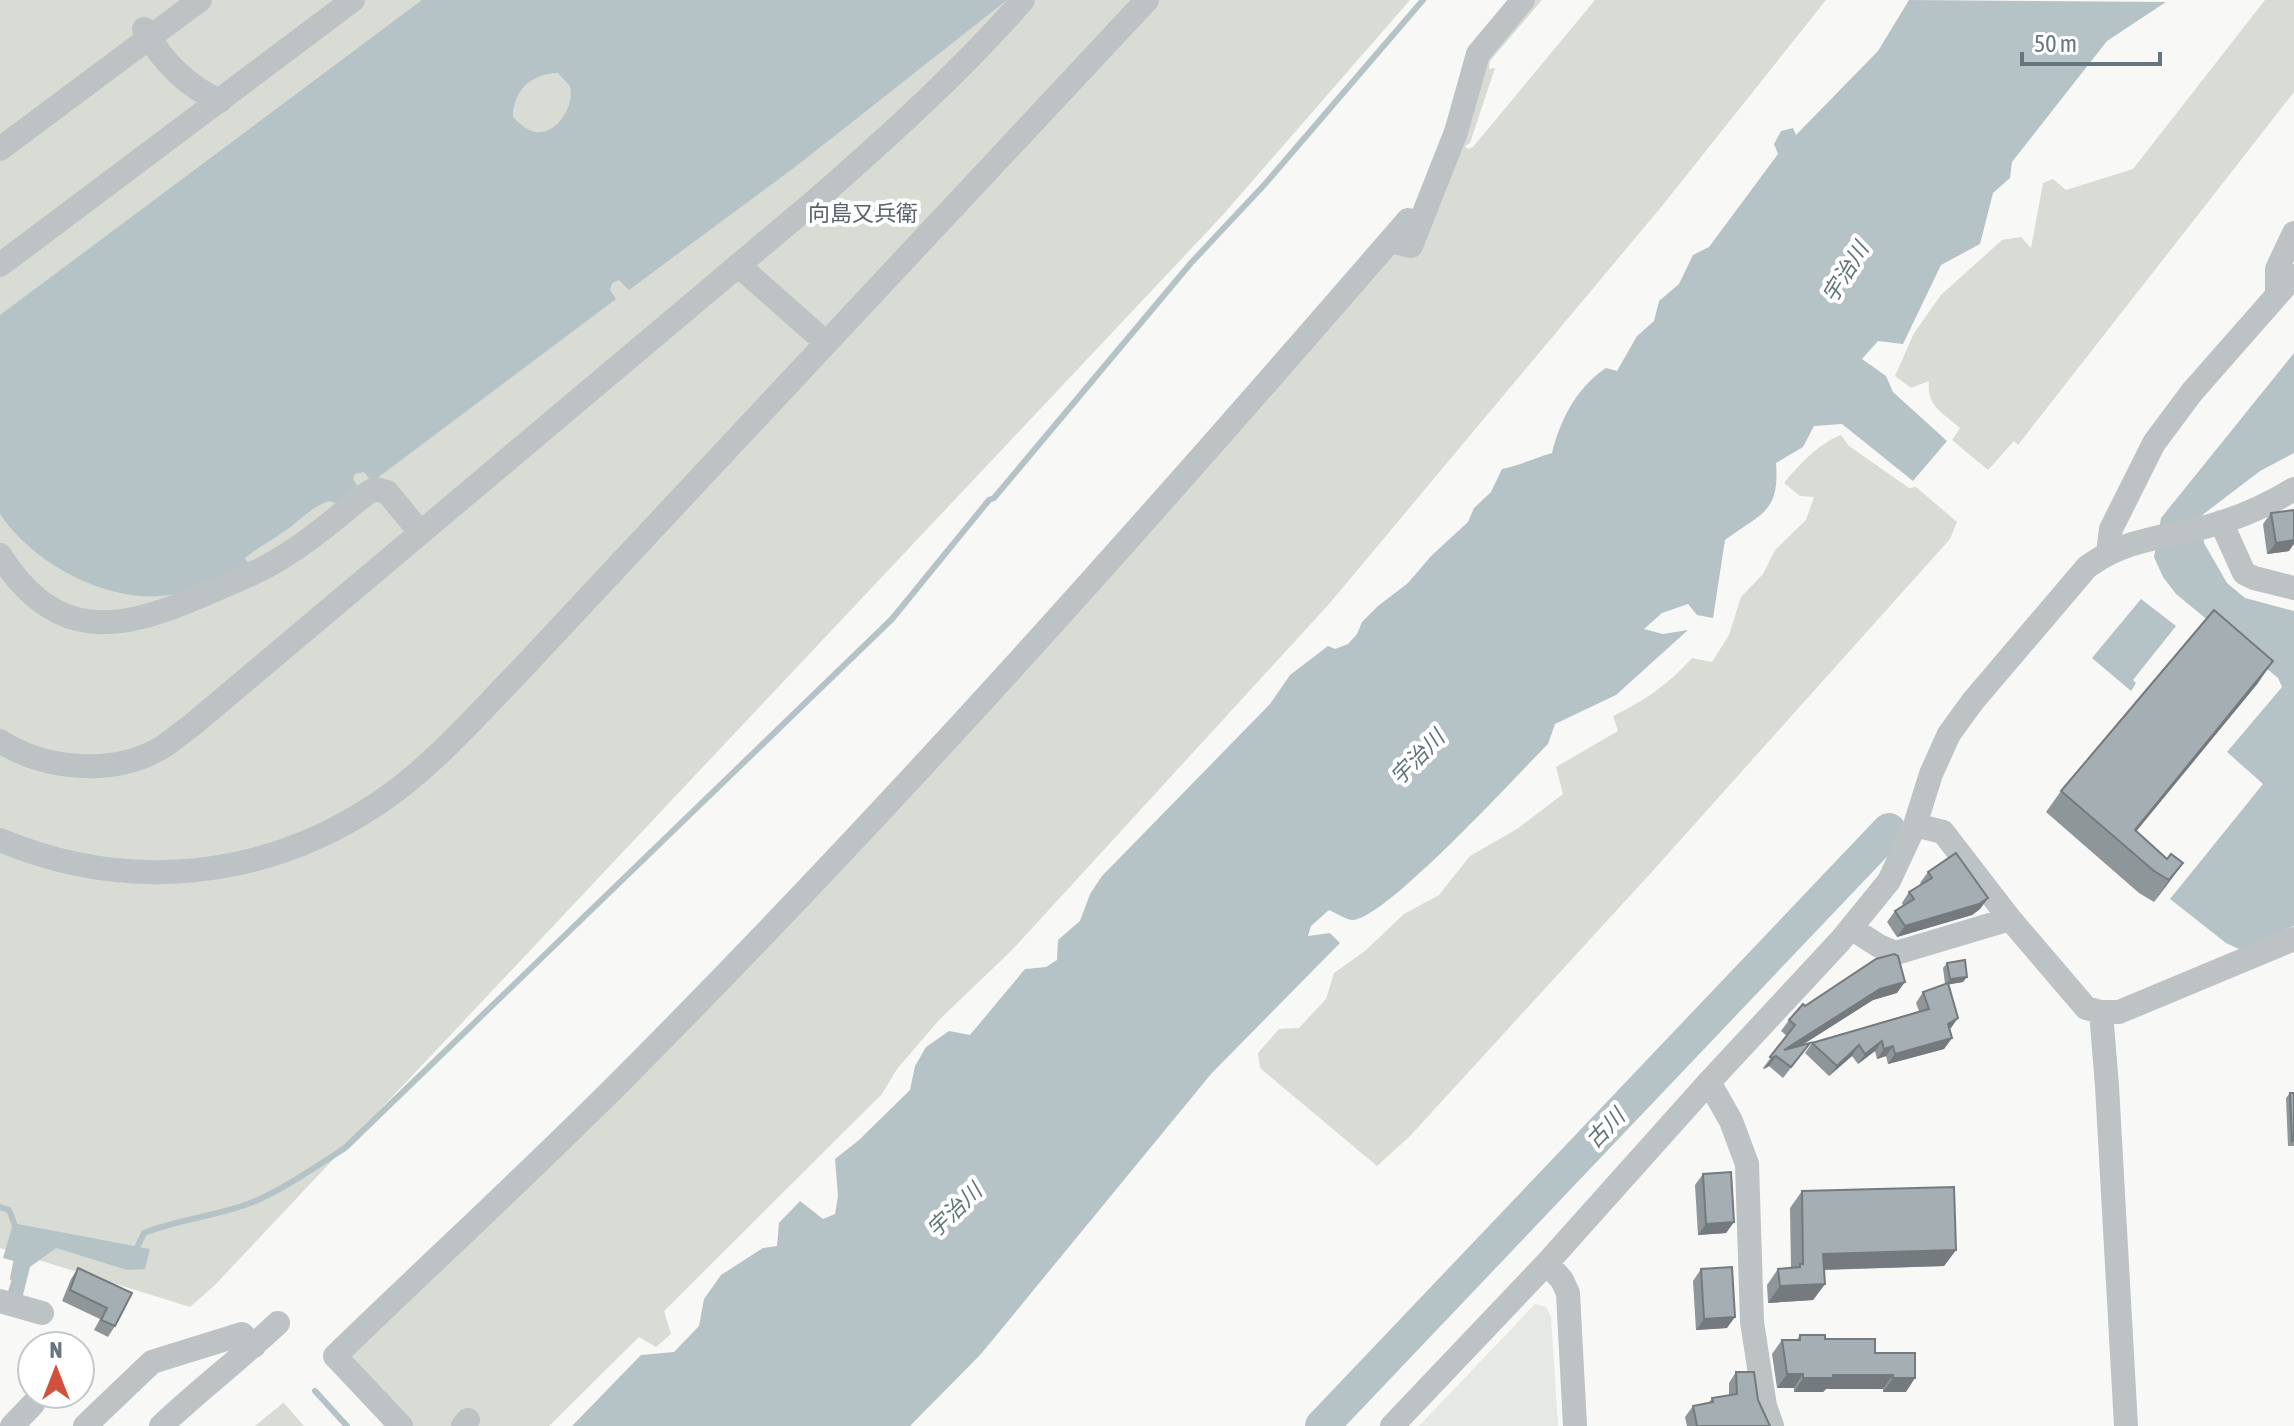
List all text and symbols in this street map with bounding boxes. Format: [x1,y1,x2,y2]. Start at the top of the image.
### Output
scale bar [2022,16,2160,66]
text: 50 m [2034,30,2077,57]
district label: 向島又兵衛 [808,200,918,226]
water label: 宇治川 [1816,235,1875,307]
water label: 宇治川 [1385,723,1451,790]
water label: 古川 [1580,1102,1631,1153]
water label: 宇治川 [921,1176,988,1242]
north arrow [16,1330,96,1410]
text: N [50,1337,62,1363]

